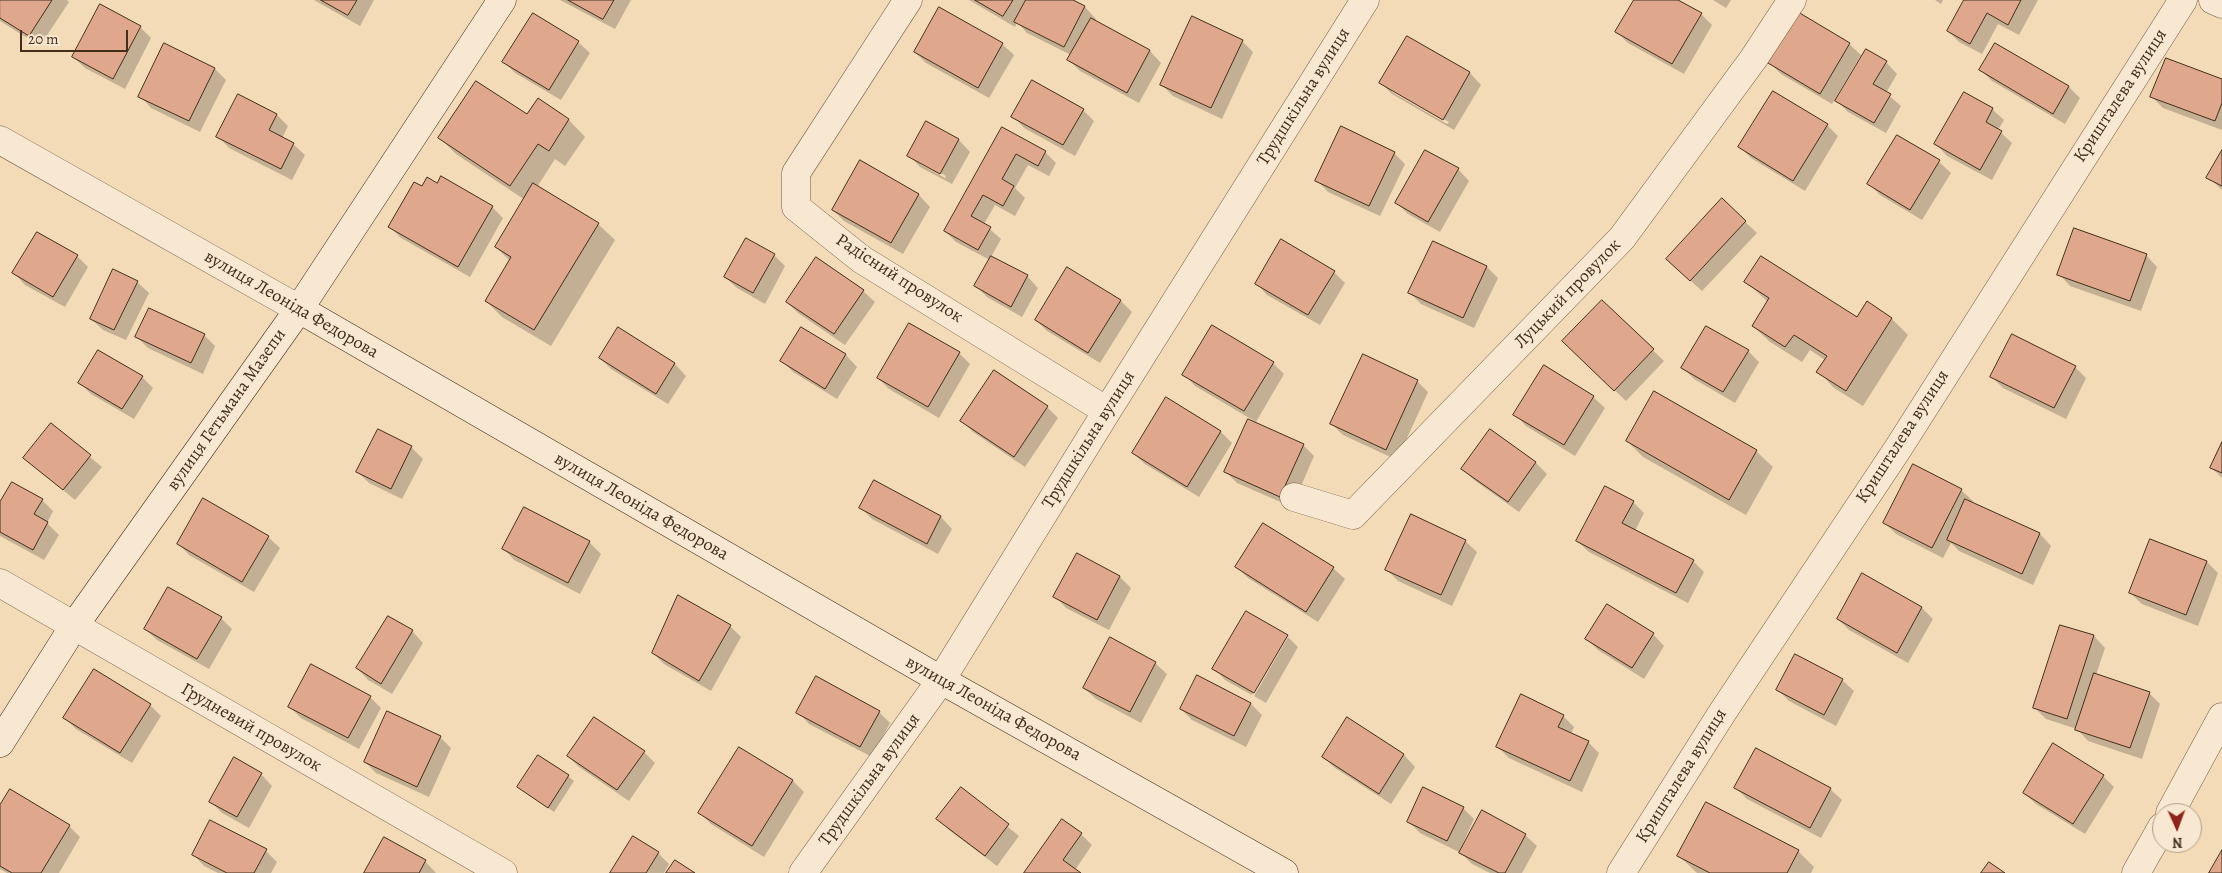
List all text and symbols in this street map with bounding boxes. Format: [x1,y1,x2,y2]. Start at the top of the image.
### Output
scale bar [22,20,130,52]
street label: Трудшкільна вулиця [1253,24,1355,170]
street label: Кришталева вулиця [2070,25,2172,167]
text: 20 m [28,29,59,49]
street label: Радісний провулок [831,230,967,328]
street label: Луцький провулок [1510,235,1626,353]
street label: вулиця Леоніда Федорова [200,246,382,364]
street label: вулиця Гетьмана Мазепи [163,325,291,495]
street label: Кришталева вулиця [1852,366,1954,508]
street label: Трудшкільна вулиця [1038,367,1140,513]
street label: вулиця Леоніда Федорова [550,448,732,566]
street label: вулиця Леоніда Федорова [901,652,1085,766]
street label: Грудневий провулок [177,679,325,777]
street label: Кришталева вулиця [1632,705,1732,847]
street label: Трудшкільна вулиця [815,709,925,851]
north arrow [2152,803,2202,853]
text: N [2172,833,2183,852]

